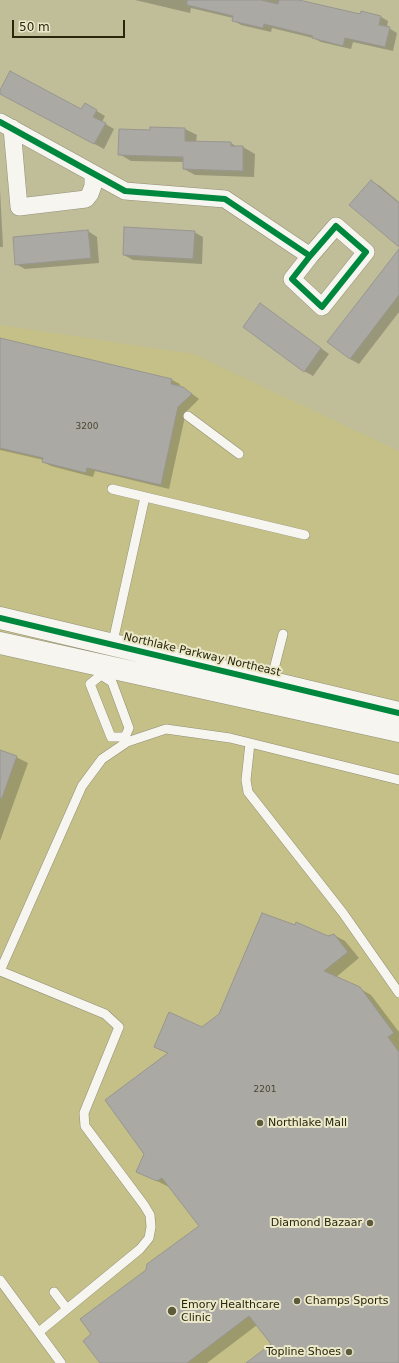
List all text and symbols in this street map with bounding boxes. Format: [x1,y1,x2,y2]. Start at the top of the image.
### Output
scale bar [14,12,127,38]
text: 50 m [19,20,50,34]
house number: 3200 [76,422,98,432]
street label: Northlake Parkway Northeast [122,631,282,679]
house number: 2201 [254,1085,276,1095]
place label: Northlake Mall [268,1116,347,1130]
marker: Northlake Mall [255,1118,265,1128]
place label: Diamond Bazaar [271,1216,362,1230]
marker: Diamond Bazaar [365,1218,375,1228]
place label: Champs Sports [305,1294,389,1308]
marker: Champs Sports [292,1296,302,1306]
place label: Emory Healthcare Clinic [181,1298,280,1324]
marker: Emory Healthcare Clinic [166,1305,178,1317]
place label: Topline Shoes [266,1345,341,1359]
marker: Topline Shoes [344,1347,354,1357]

